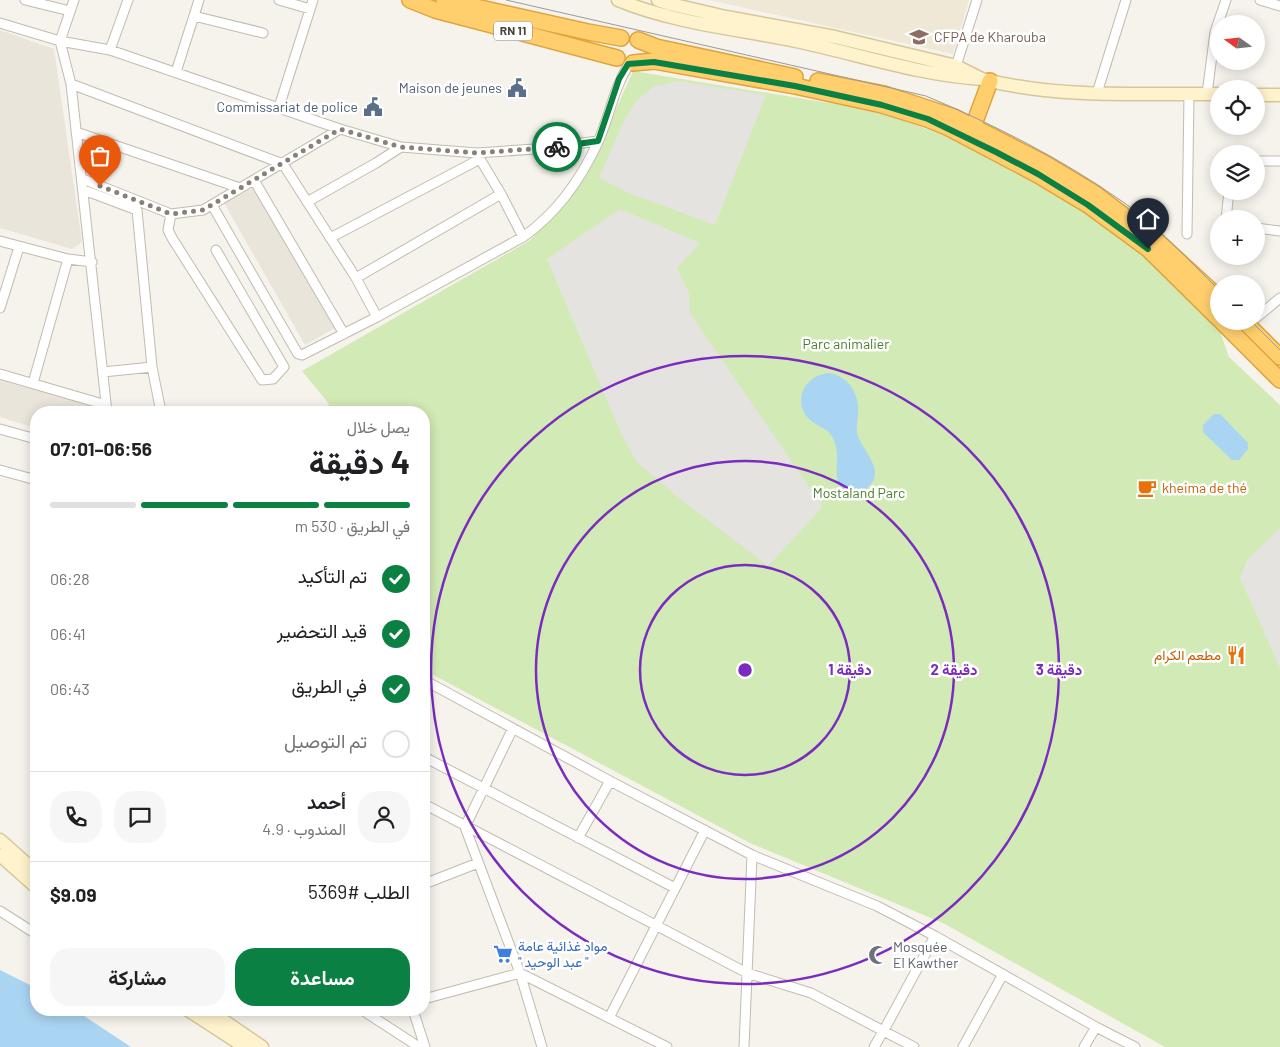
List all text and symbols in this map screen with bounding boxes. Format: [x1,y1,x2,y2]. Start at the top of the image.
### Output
north arrow [1210,15,1265,70]
map controls [1210,15,1265,330]
road number: RN 11 [494,22,532,40]
school or university icon: CFPA de Kharouba [908,26,930,48]
place label: CFPA de Kharouba [934,28,1046,45]
public building icon: Maison de jeunes [506,77,528,99]
place label: Maison de jeunes [399,79,502,96]
button: locate [1210,80,1265,135]
public building icon: Commissariat de police [362,96,384,118]
place label: Commissariat de police [216,98,358,115]
courier [532,122,582,172]
icon: bike [543,133,571,161]
pin [79,135,121,186]
icon: bag [86,142,114,170]
button: layers [1210,145,1265,200]
pin [1127,198,1169,249]
icon: home [1134,205,1162,233]
button: + [1210,210,1265,265]
button: − [1210,275,1265,330]
park label: Parc animalier [803,335,889,352]
text: يصل خلال [347,417,410,436]
text: 06:56–07:01 [50,437,152,460]
text: 4 دقيقة [309,442,410,480]
cafe icon: kheima de thé [1136,477,1158,499]
place label: kheima de thé [1162,479,1247,496]
park label: Mostaland Parc [813,484,905,501]
text: في الطريق · 530 m [295,516,410,535]
text: تم التأكيد [298,564,367,587]
icon: check [382,565,410,593]
text: 06:28 [50,569,90,588]
text: قيد التحضير [277,619,367,642]
icon: check [382,620,410,648]
text: 06:41 [50,624,86,643]
restaurant icon: مطعم الكرام [1225,644,1247,666]
place label: مطعم الكرام [1154,646,1221,664]
text: 1 دقيقة [828,660,872,679]
text: 2 دقيقة [931,660,977,679]
text: 3 دقيقة [1036,660,1082,679]
centre of rings [736,661,754,679]
text: في الطريق [292,674,367,697]
icon: check [382,675,410,703]
text: 06:43 [50,679,90,698]
text: تم التوصيل [284,729,367,752]
text: أحمد [307,790,346,813]
button: phone [50,791,102,843]
button: chat [114,791,166,843]
button: person [358,791,410,843]
text: المندوب · 4.9 [262,819,346,838]
text: الطلب #5369 [308,880,410,903]
text: $9.09 [50,883,97,906]
place label: مواد غذائية عامة " عبد الوحيد " [518,937,608,971]
place label: Mosquée El Kawther [893,938,958,971]
supermarket icon: مواد غذائية عامة " عبد الوحيد " [492,943,514,965]
mosque icon: Mosquée El Kawther [867,944,889,966]
button: مشاركة [50,948,225,1006]
button: مساعدة [235,948,410,1006]

